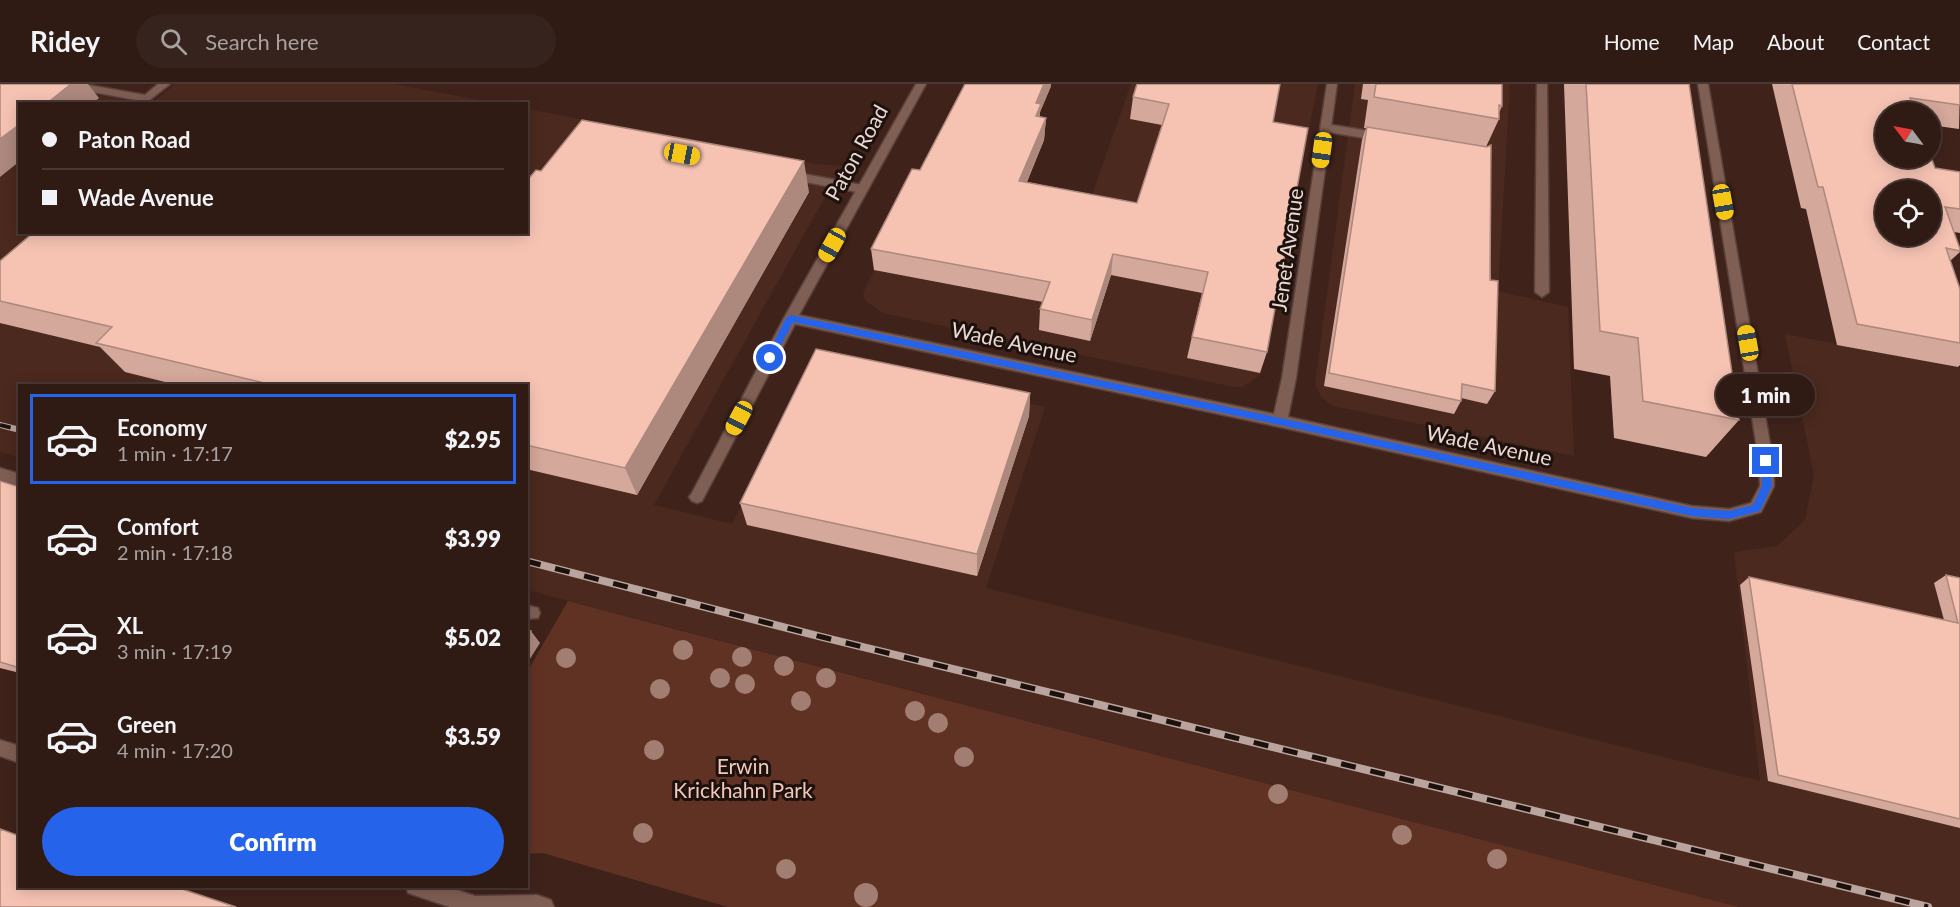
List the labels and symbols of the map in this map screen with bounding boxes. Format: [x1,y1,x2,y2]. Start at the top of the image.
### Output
street label: Paton Road [819,100,892,205]
north arrow [1875,102,1941,168]
car [1311,131,1333,169]
car [663,142,701,166]
car [1711,183,1735,221]
street label: Jenet Avenue [1266,187,1308,313]
car [815,225,849,265]
street label: Wade Avenue [949,316,1080,367]
car [1736,324,1760,362]
route start [756,344,783,371]
callout: 1 min [1716,374,1816,416]
car [723,398,755,438]
street label: Wade Avenue [1424,419,1555,470]
route end [1752,447,1779,474]
park label: Erwin Krickhahn Park [673,753,813,802]

